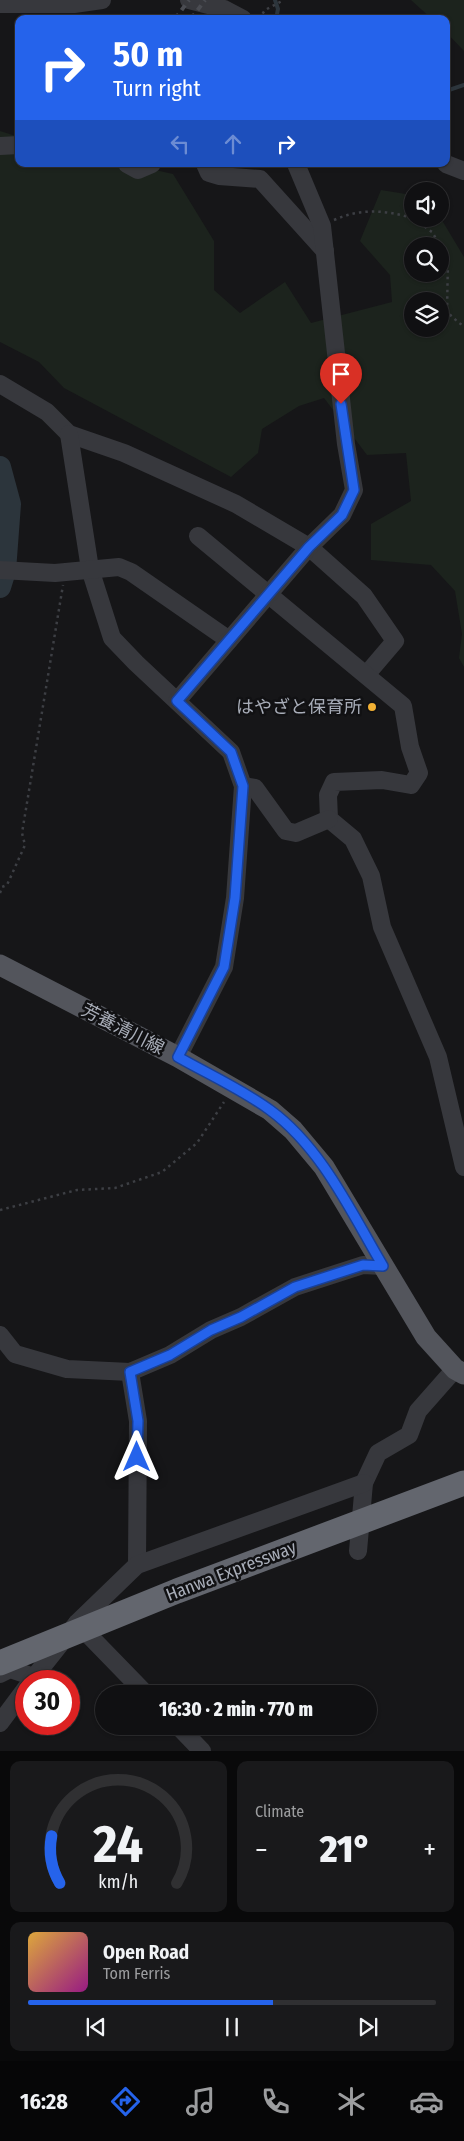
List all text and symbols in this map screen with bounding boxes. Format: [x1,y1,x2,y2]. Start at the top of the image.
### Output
text: 50 m [113,33,183,75]
icon: right [30,35,95,100]
text: Turn right [113,75,201,102]
icon: left [166,130,194,158]
icon: ahead [219,130,247,158]
icon: right [272,130,300,158]
map controls [404,182,449,337]
button: sound [404,182,449,227]
button: search [404,237,449,282]
button: layers [404,292,449,337]
pin [320,353,362,404]
icon: arrive [327,360,355,388]
place label: はやざと保育所 [236,696,362,718]
marker: はやざと保育所 [366,701,378,713]
street label: 芳養清川線 [78,999,168,1059]
position arrow [110,1430,162,1482]
street label: Hanwa Expressway [163,1536,299,1606]
speed limit sign: 30 [15,1670,80,1735]
text: 16:30 · 2 min · 770 m [159,1698,313,1721]
text: Climate [255,1802,304,1821]
text: 24 [93,1813,143,1876]
text: 21° [320,1826,371,1872]
text: − [255,1833,268,1866]
text: + [423,1833,436,1866]
text: km/h [99,1871,138,1893]
text: Open Road [103,1941,189,1964]
text: Tom Ferris [103,1964,170,1983]
icon: previous [82,2013,110,2041]
icon: pause [218,2013,246,2041]
icon: next [354,2013,382,2041]
icon: directions [108,2084,143,2119]
icon: music [183,2084,218,2119]
icon: phone [258,2084,293,2119]
icon: climate [334,2084,369,2119]
icon: car [409,2084,444,2119]
text: 16:28 [20,2088,68,2115]

